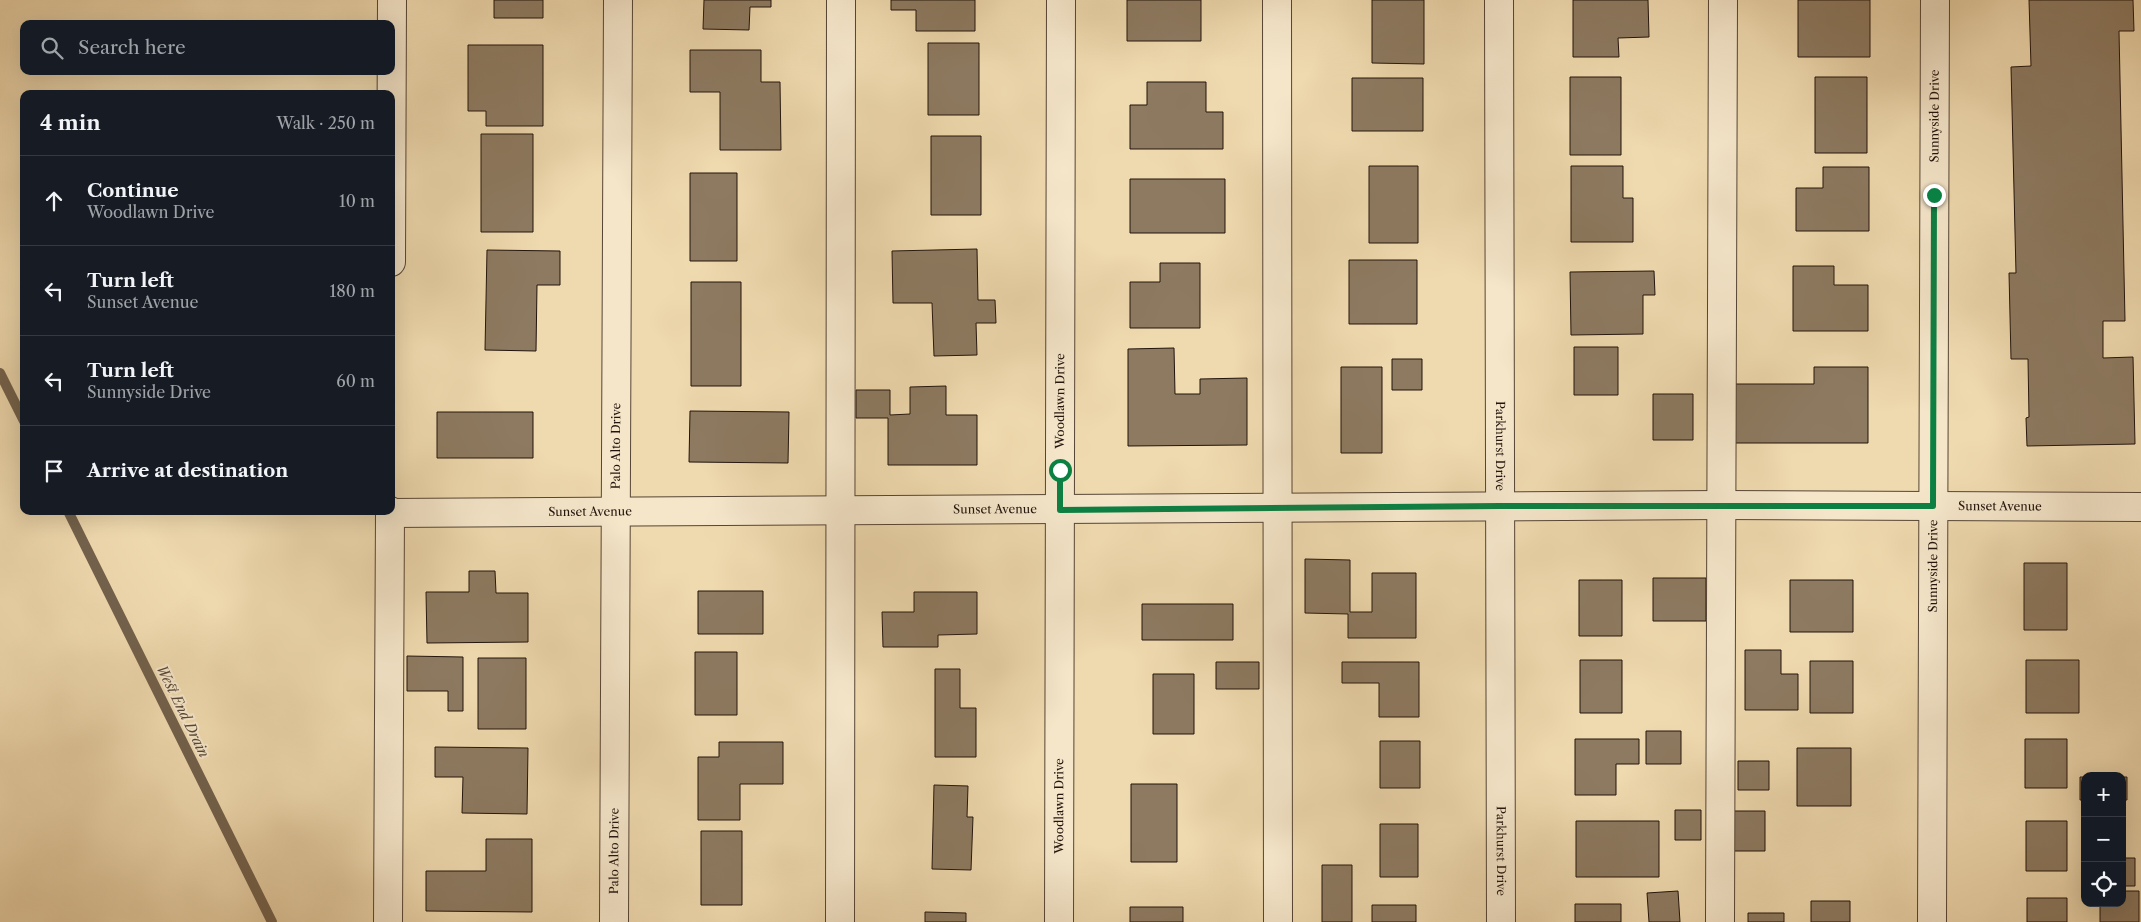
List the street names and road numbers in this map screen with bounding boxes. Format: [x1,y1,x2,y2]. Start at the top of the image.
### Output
street label: Sunnyside Drive [1926,69,1942,163]
street label: Woodlawn Drive [1052,353,1067,450]
street label: Parkhurst Drive [1493,401,1508,491]
street label: Palo Alto Drive [608,403,623,489]
street label: Sunset Avenue [1958,498,2042,514]
street label: Sunset Avenue [953,501,1037,517]
street label: Sunset Avenue [548,504,632,519]
street label: Sunnyside Drive [1925,519,1940,613]
street label: Woodlawn Drive [1051,758,1066,855]
street label: Parkhurst Drive [1494,806,1509,896]
street label: Palo Alto Drive [606,808,621,894]

